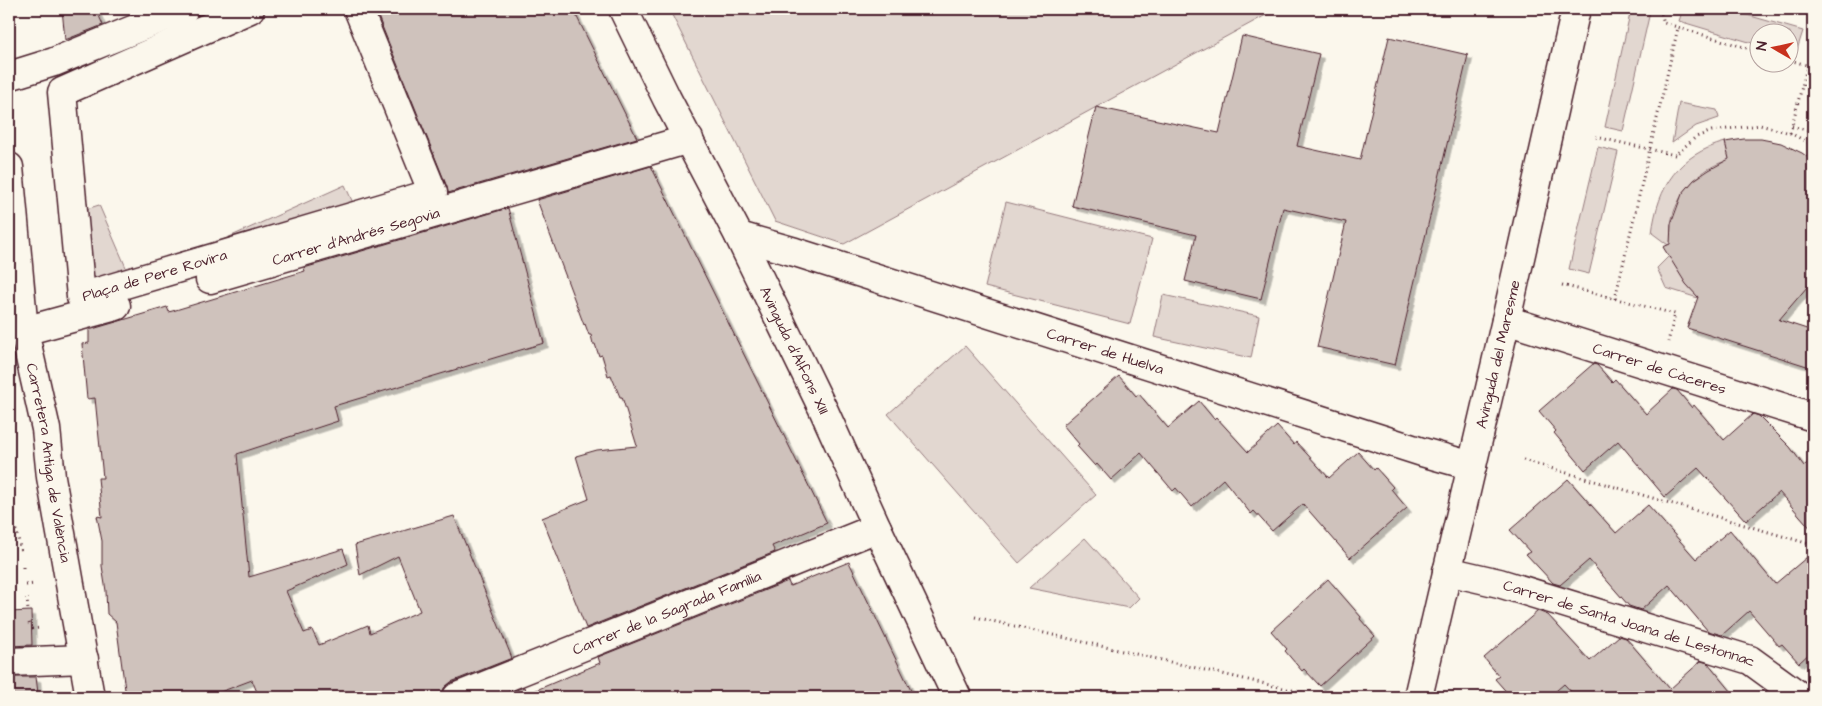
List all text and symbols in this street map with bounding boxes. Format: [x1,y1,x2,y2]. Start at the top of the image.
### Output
north arrow [1750,22,1800,72]
text: N [1752,40,1773,52]
street label: Carrer d'Andrés Segovia [270,202,443,271]
street label: Plaça de Pere Rovira [80,244,230,307]
street label: Avinguda del Maresme [1471,278,1525,431]
street label: Avinguda d'Alfons XIII [754,283,835,418]
street label: Carrer de Huelva [1044,322,1167,380]
street label: Carrer de Càceres [1590,338,1729,400]
street label: Carretera Antiga de València [21,361,77,565]
street label: Carrer de la Sagrada Família [569,565,764,660]
street label: Carrer de Santa Joana de Lestonnac [1501,574,1761,672]

